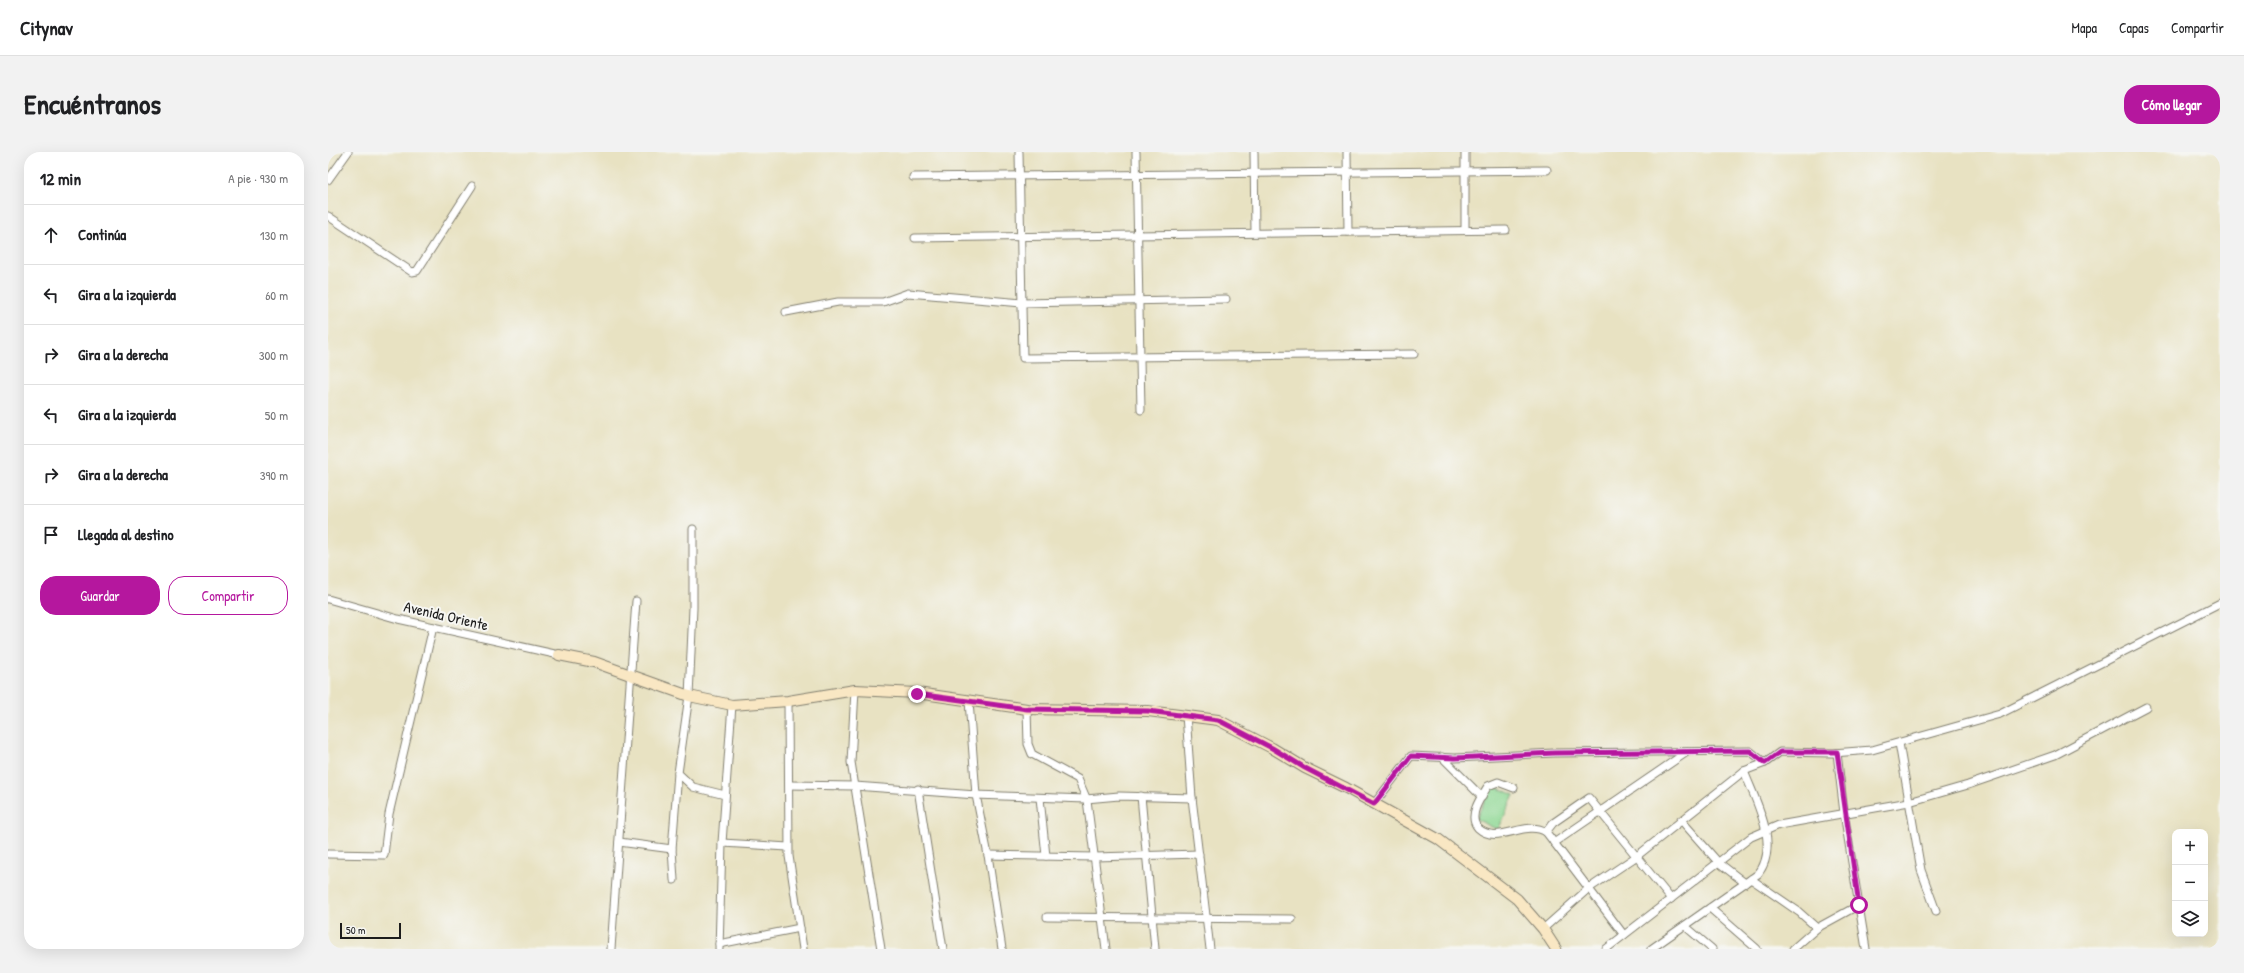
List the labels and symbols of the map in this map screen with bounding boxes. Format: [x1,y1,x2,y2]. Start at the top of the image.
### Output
street label: Avenida Oriente [402,596,490,635]
route end [908,685,926,703]
route start [1850,896,1868,914]
scale bar [340,921,401,940]

